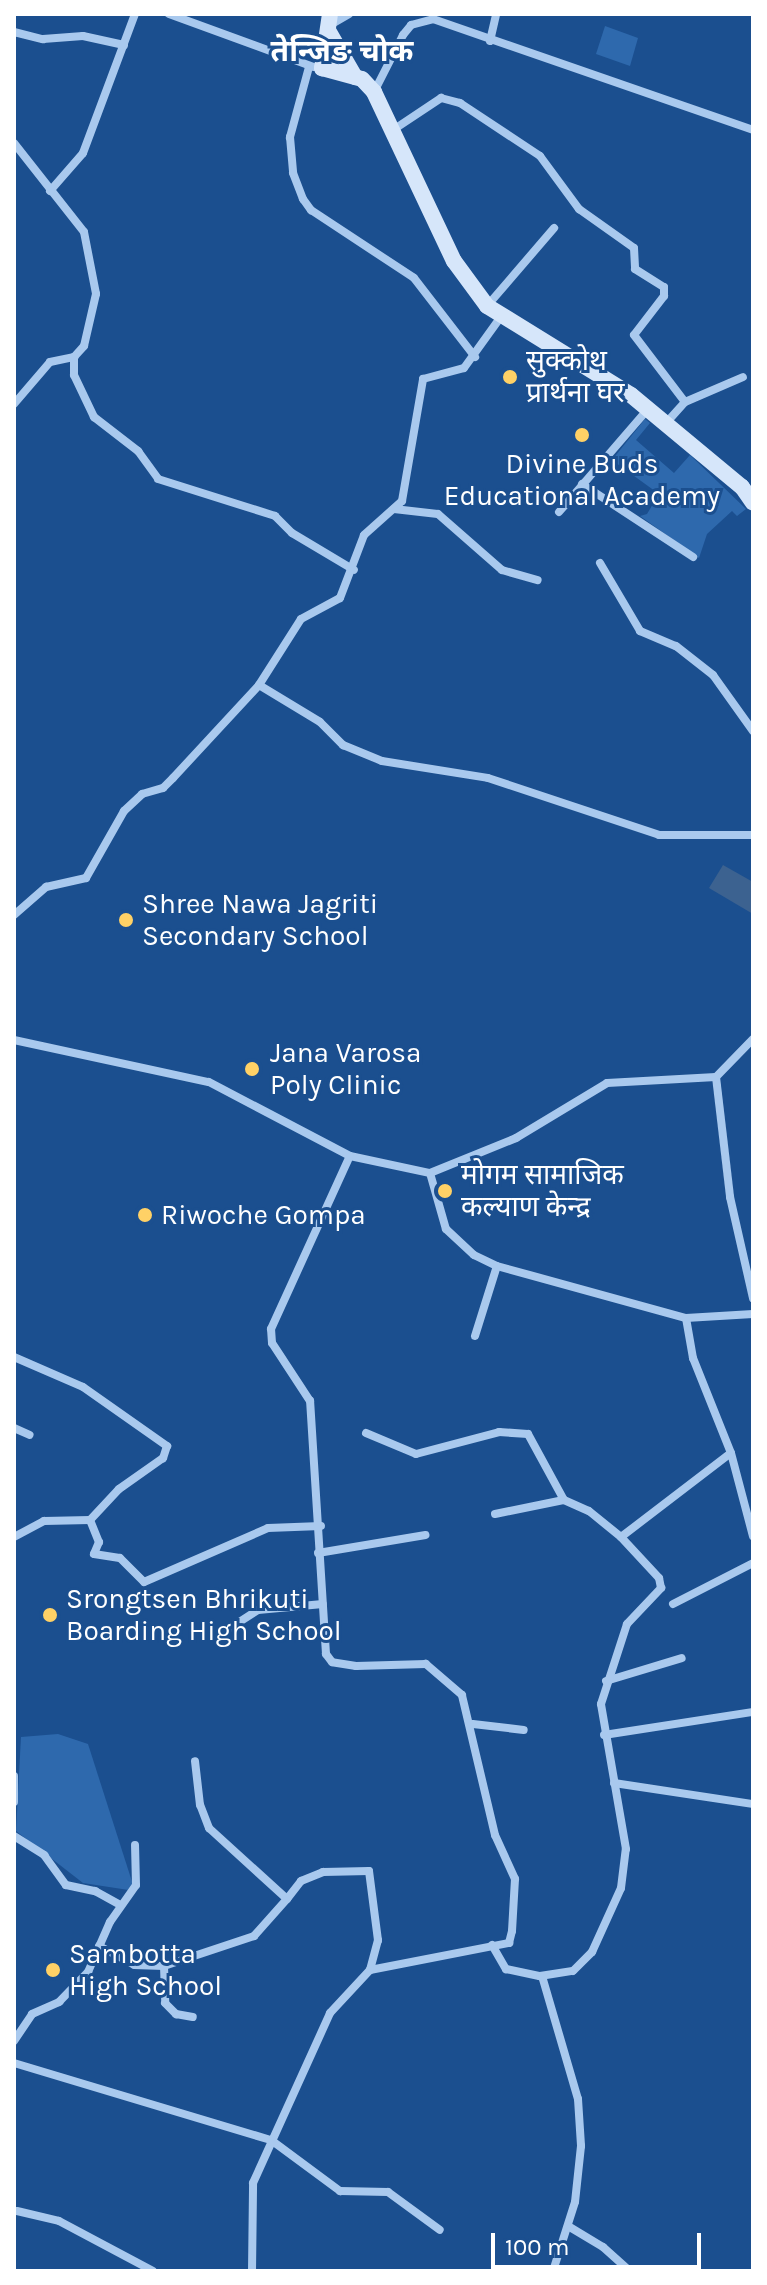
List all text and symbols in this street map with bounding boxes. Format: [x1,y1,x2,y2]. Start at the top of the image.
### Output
district label: तेन्जिङ चोक [271,33,413,69]
place label: सुक्कोथ प्रार्थना घर [526,344,625,410]
marker: सुक्कोथ प्रार्थना घर [501,368,519,386]
marker: Divine Buds Educational Academy [573,426,591,444]
place label: Divine Buds Educational Academy [444,447,720,513]
place label: Shree Nawa Jagriti Secondary School [142,887,378,953]
marker: Shree Nawa Jagriti Secondary School [117,911,135,929]
place label: Jana Varosa Poly Clinic [270,1036,421,1102]
marker: Jana Varosa Poly Clinic [241,1058,263,1080]
place label: मोगम सामाजिक कल्याण केन्द्र [461,1158,624,1224]
marker: मोगम सामाजिक कल्याण केन्द्र [436,1182,454,1200]
place label: Riwoche Gompa [161,1198,366,1232]
marker: Riwoche Gompa [136,1206,154,1224]
place label: Srongtsen Bhrikuti Boarding High School [66,1582,342,1648]
marker: Srongtsen Bhrikuti Boarding High School [41,1606,59,1624]
place label: Sambotta High School [69,1937,222,2003]
marker: Sambotta High School [44,1961,62,1979]
scale bar [495,2217,705,2267]
text: 100 m [505,2233,570,2261]

